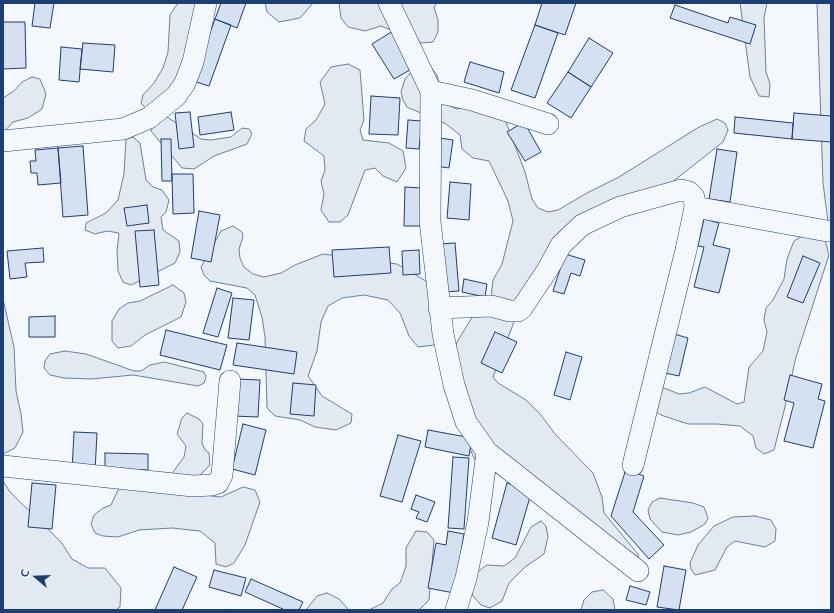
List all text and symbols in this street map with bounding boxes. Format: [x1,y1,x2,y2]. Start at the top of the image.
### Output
north arrow [16,557,56,597]
text: С [17,567,32,579]

